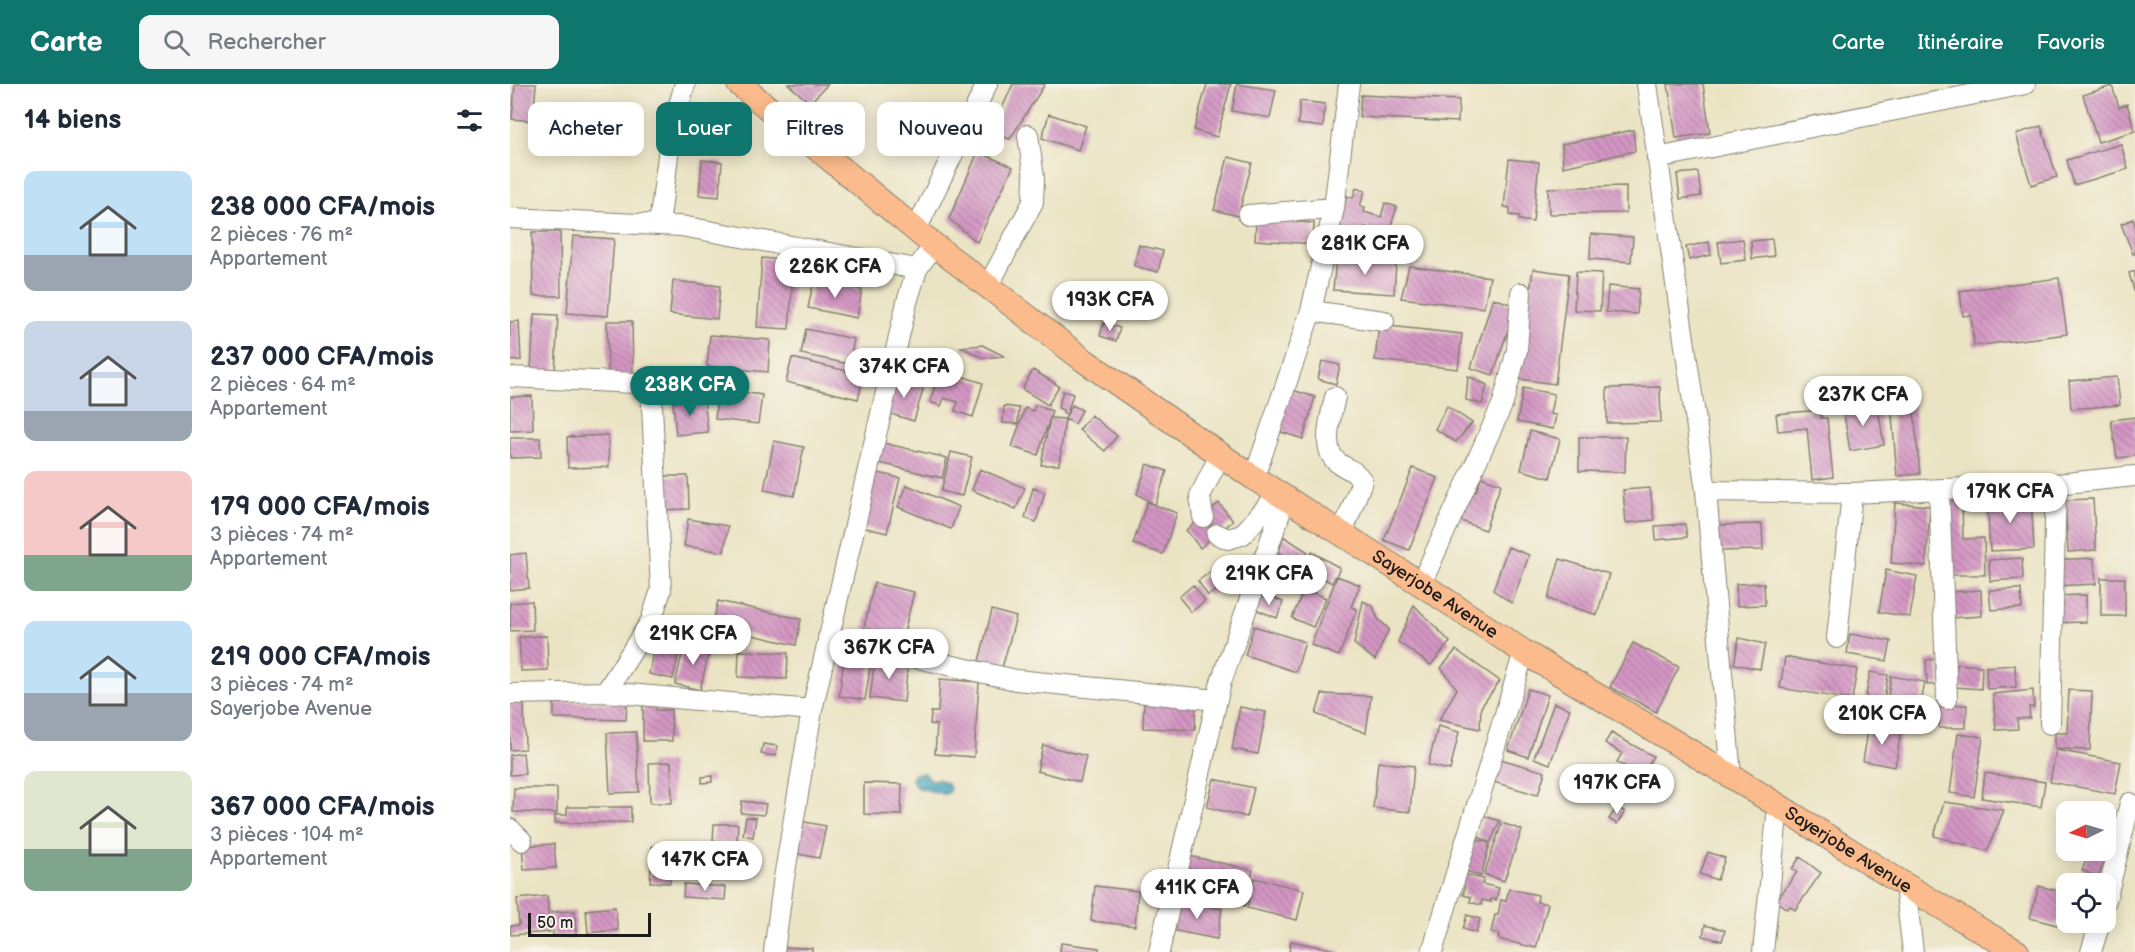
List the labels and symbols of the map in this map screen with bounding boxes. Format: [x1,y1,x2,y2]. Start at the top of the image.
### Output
pin: 281K CFA [1303,225,1427,276]
pin: 226K CFA [773,248,897,299]
pin: 193K CFA [1048,281,1172,332]
pin: 374K CFA [842,348,966,399]
pin: 238K CFA [628,366,752,417]
pin: 237K CFA [1801,376,1925,427]
pin: 179K CFA [1948,473,2072,524]
street label: Sayerjobe Avenue [1368,545,1502,643]
pin: 219K CFA [1207,555,1331,606]
pin: 219K CFA [631,615,755,666]
pin: 367K CFA [827,629,951,680]
pin: 210K CFA [1820,695,1944,746]
pin: 197K CFA [1555,764,1679,815]
north arrow [2056,801,2116,861]
street label: Sayerjobe Avenue [1781,802,1916,897]
pin: 147K CFA [643,841,767,892]
pin: 411K CFA [1135,869,1259,920]
scale bar [528,910,651,938]

